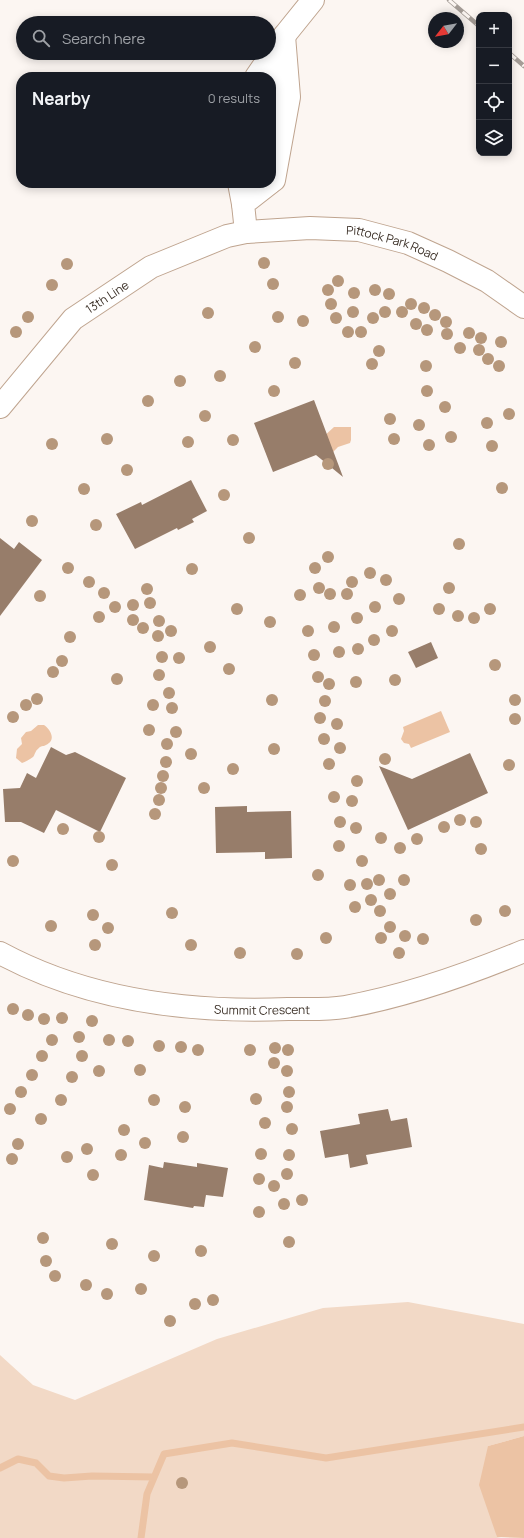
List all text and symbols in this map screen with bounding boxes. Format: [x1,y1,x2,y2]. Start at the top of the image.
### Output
north arrow [428,12,464,48]
map controls [476,12,512,156]
button: + [476,12,512,48]
search box [16,16,276,60]
icon: search [30,27,52,49]
text: Search here [62,28,145,49]
button: − [476,48,512,84]
button: locate [476,84,512,120]
text: Nearby [32,87,90,110]
text: 0 results [208,89,260,107]
button: layers [476,120,512,156]
street label: Pittock Park Road [346,221,441,264]
street label: 13th Line [82,276,132,317]
street label: Summit Crescent [214,1000,310,1018]

